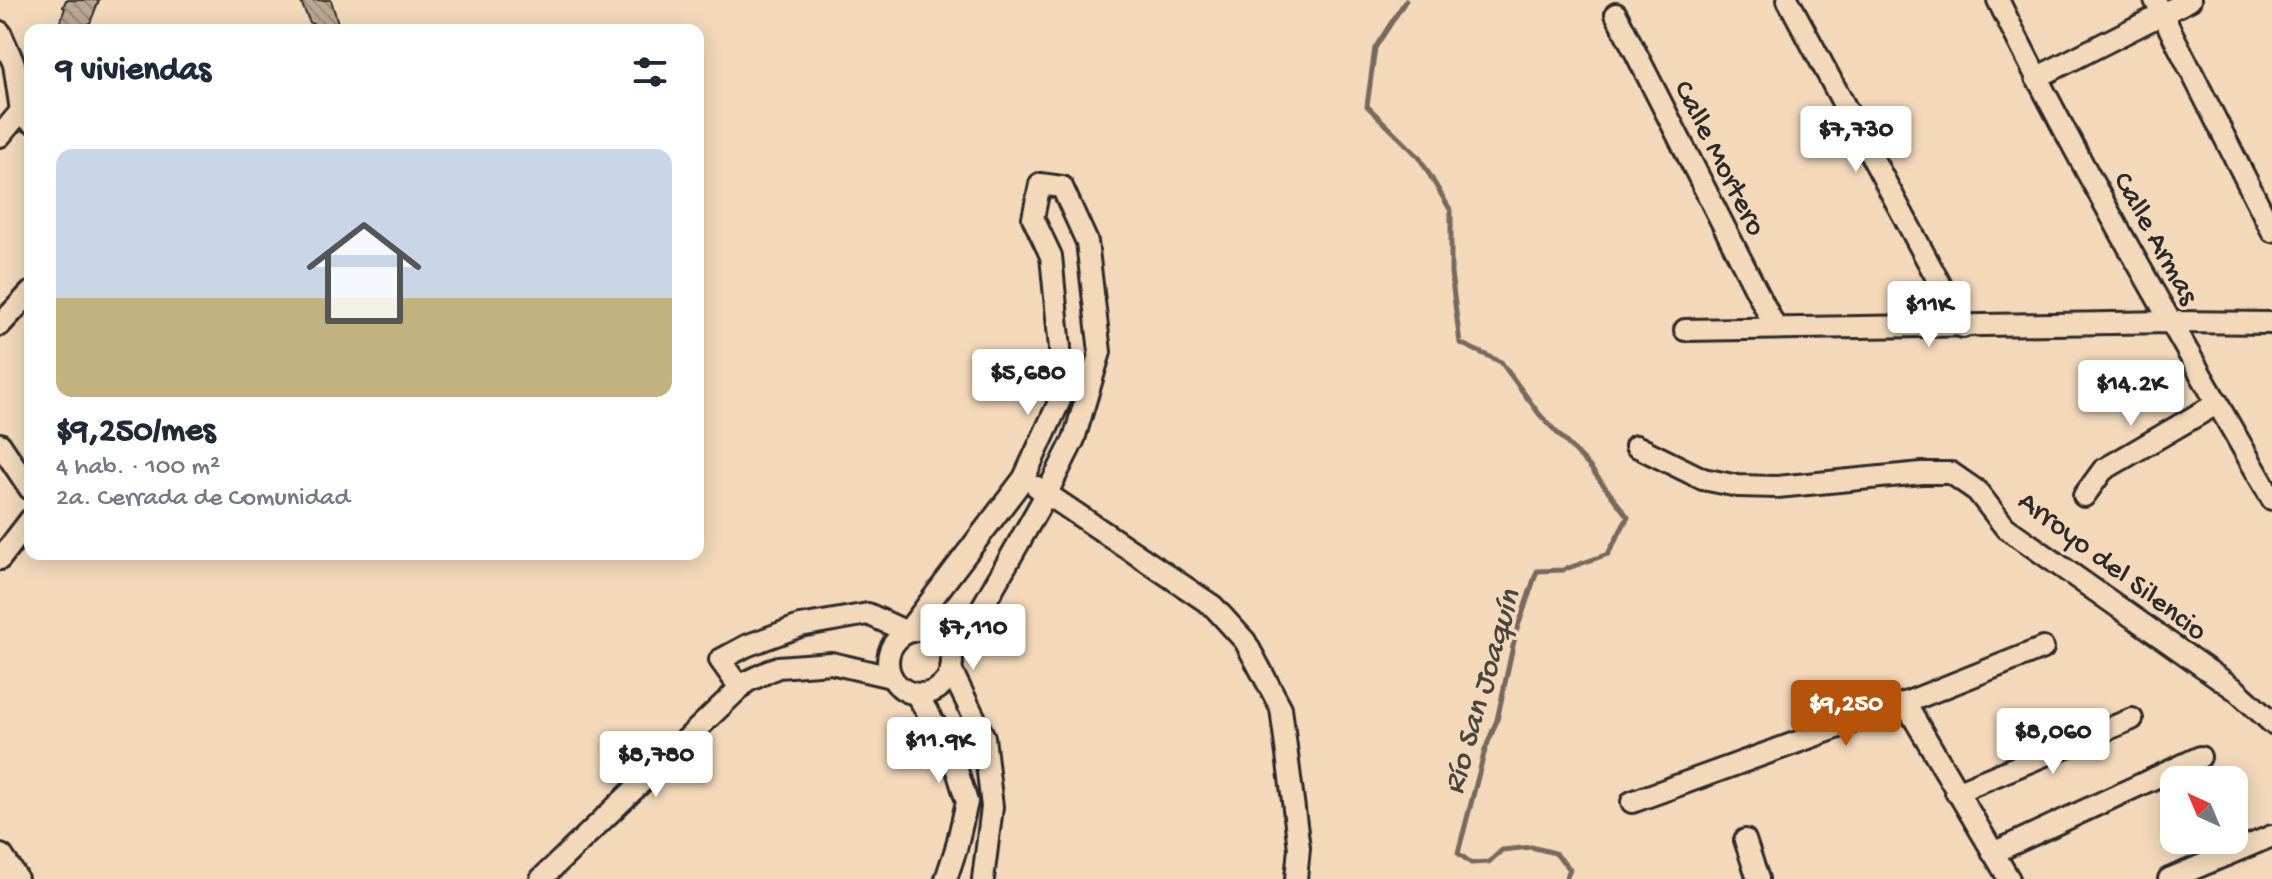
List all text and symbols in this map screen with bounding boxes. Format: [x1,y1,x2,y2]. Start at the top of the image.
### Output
icon: filters [628,50,672,94]
text: 9 viviendas [56,52,211,92]
street label: Calle Mortero [1664,76,1772,243]
pin: $7,730 [1791,106,1921,174]
text: $7,730 [1818,116,1894,147]
street label: Calle Armas [2103,167,2205,312]
icon: home [292,201,436,345]
pin: $11K [1882,281,1976,349]
text: $11K [1906,291,1953,322]
pin: $5,680 [963,349,1093,417]
text: $5,680 [990,359,1066,390]
pin: $14.2K [2066,360,2196,428]
text: $14.2K [2096,370,2166,401]
text: $9,250/mes [56,413,215,453]
text: 4 hab. · 100 m² [56,453,220,484]
text: 2a. Cerrada de Comunidad [56,484,350,515]
street label: Arroyo del Silencio [2010,485,2213,650]
water label: Río San Joaquín [1436,585,1531,799]
pin: $7,110 [908,604,1038,672]
text: $7,110 [938,614,1008,645]
pin: $9,250 [1781,680,1911,748]
text: $9,250 [1809,690,1883,721]
pin: $8,060 [1988,708,2118,776]
pin: $11.9K [874,717,1004,785]
text: $8,060 [2015,718,2091,749]
text: $11.9K [905,727,973,758]
pin: $8,780 [591,731,721,799]
text: $8,780 [618,741,694,772]
north arrow [2160,766,2248,854]
map controls [2160,766,2248,854]

